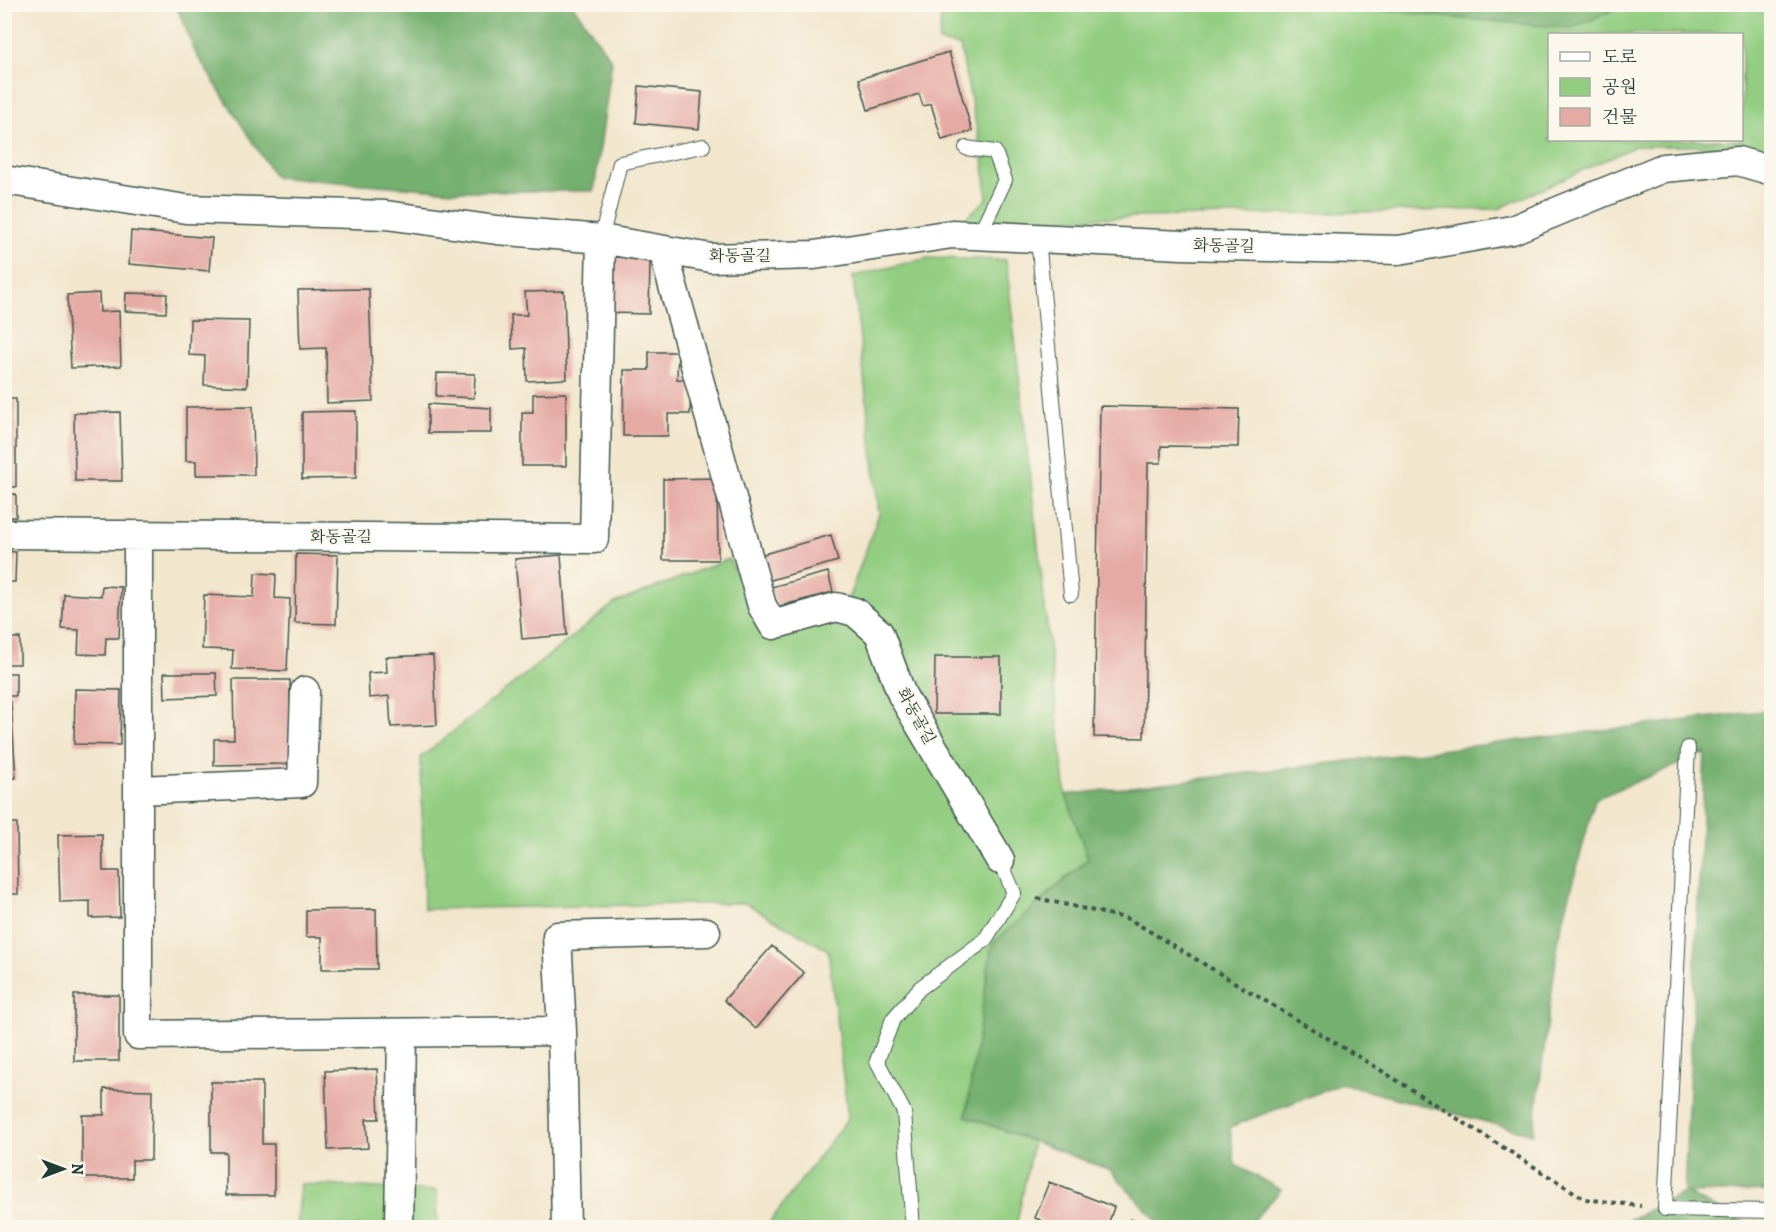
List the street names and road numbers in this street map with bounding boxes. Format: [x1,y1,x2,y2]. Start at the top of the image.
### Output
street label: 화동골길 [1193,234,1255,258]
street label: 화동골길 [709,245,771,267]
street label: 화동골길 [310,526,372,548]
street label: 화동골길 [891,684,941,748]

